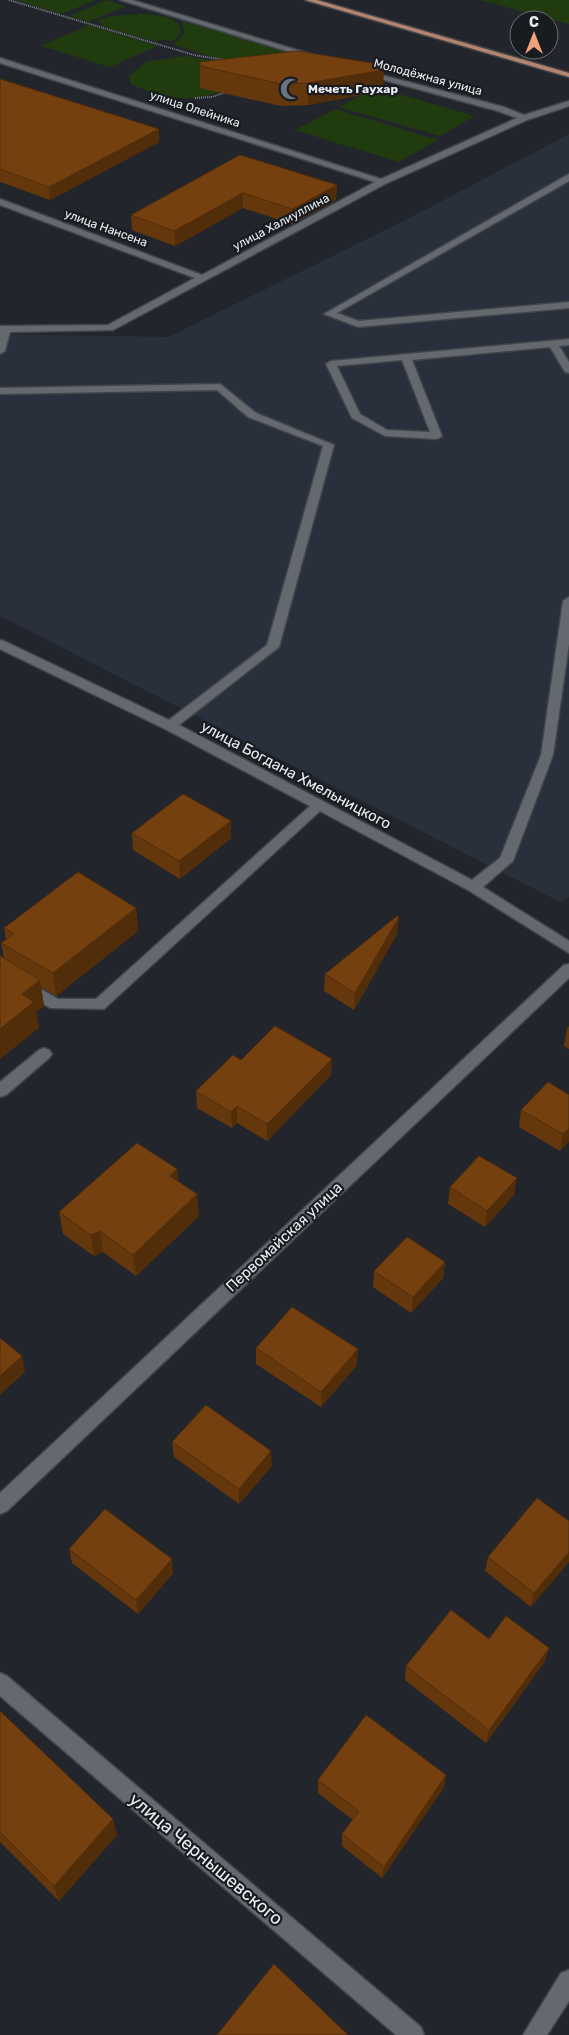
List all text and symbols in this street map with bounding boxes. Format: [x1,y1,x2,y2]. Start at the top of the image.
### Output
north arrow [509,10,559,60]
text: С [529,14,539,31]
street label: Молодёжная улица [372,56,484,98]
mosque icon: Мечеть Гаухар [278,76,304,102]
place label: Мечеть Гаухар [308,82,398,96]
street label: улица Олейника [148,88,242,130]
street label: улица Халиуллина [230,191,332,253]
street label: улица Нансена [63,207,149,249]
street label: улица Богдана Хмельницкого [198,717,394,833]
street label: Первомайская улица [222,1178,346,1296]
street label: улица Чернышевского [125,1788,287,1930]

